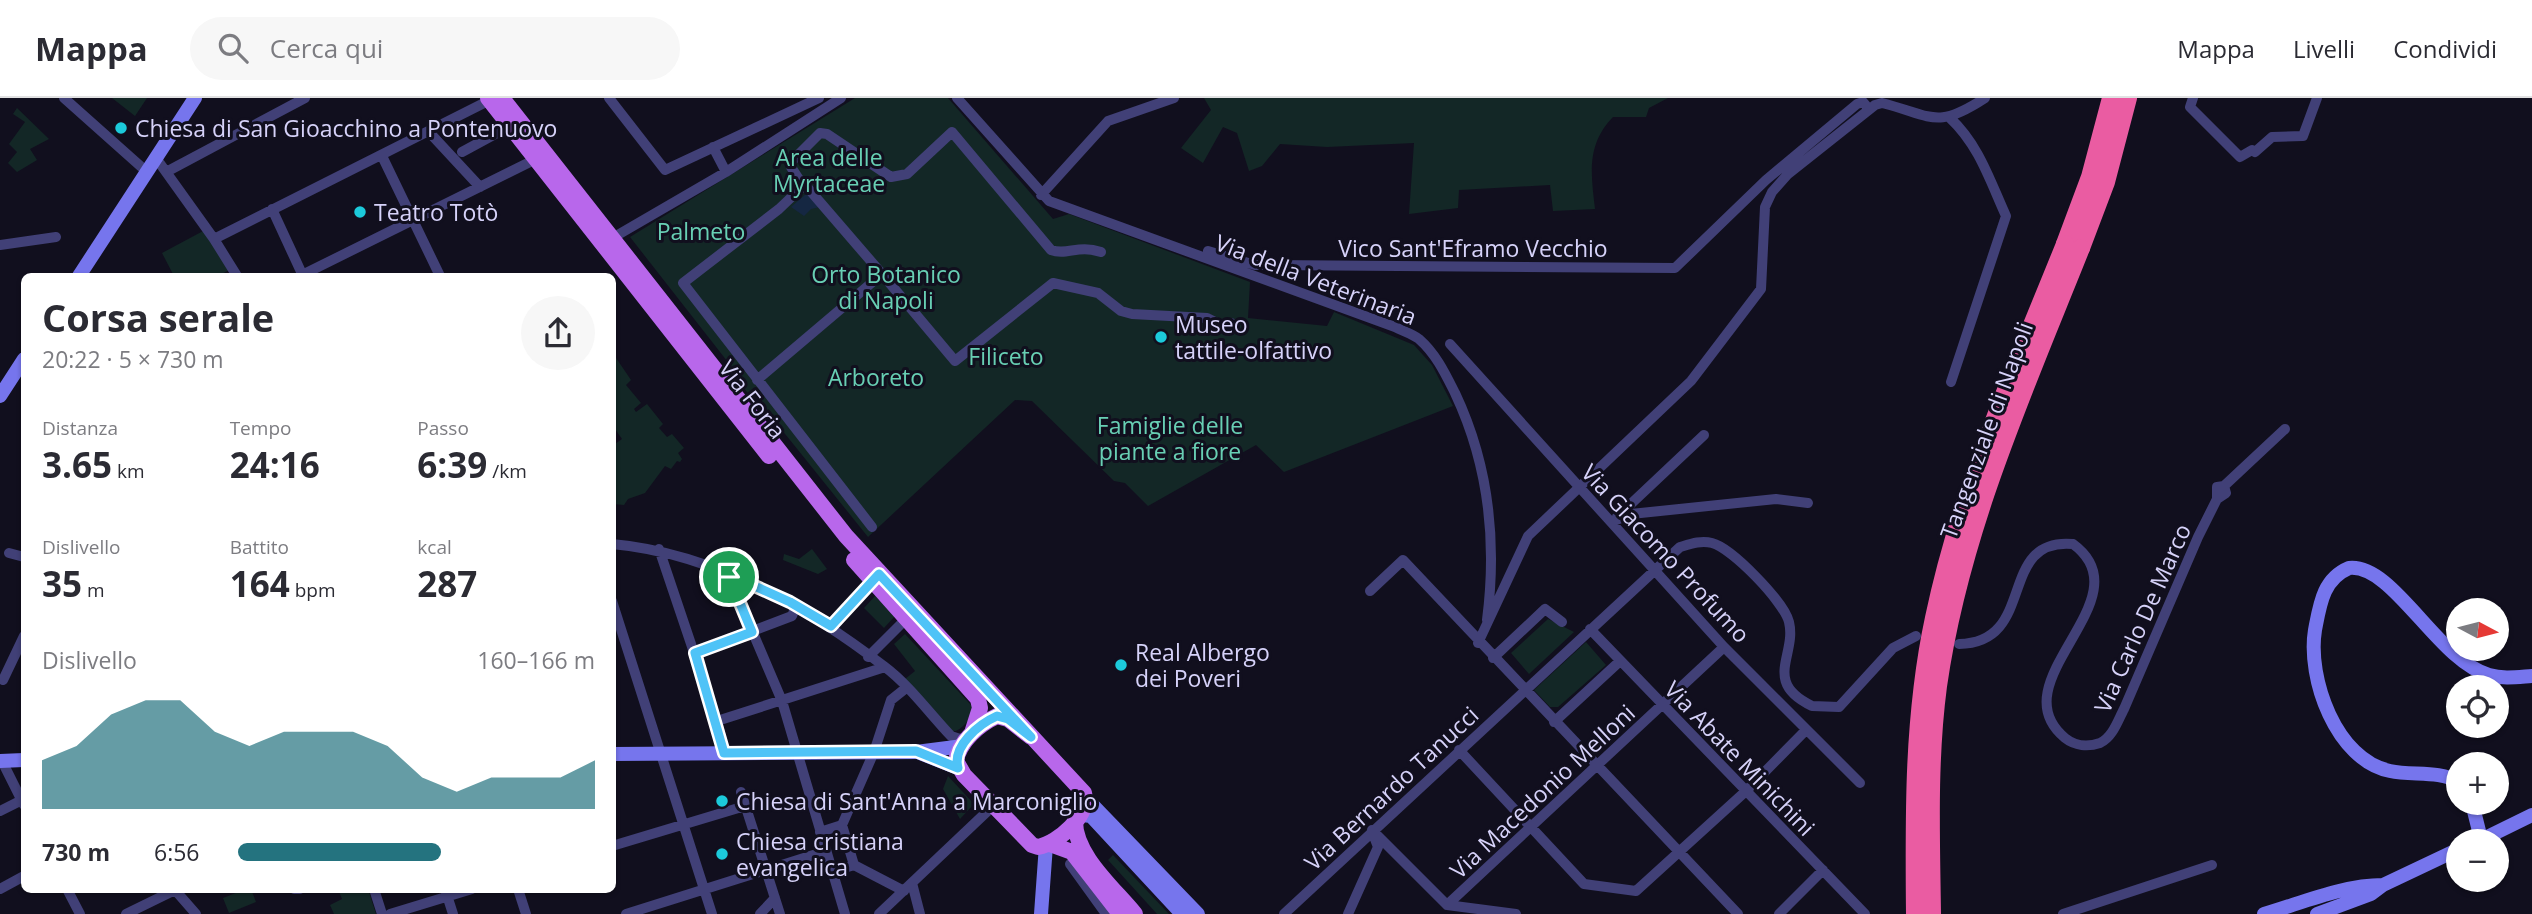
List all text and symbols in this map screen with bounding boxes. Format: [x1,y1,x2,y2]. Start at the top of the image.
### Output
search box [190,17,680,80]
text: Mappa [35,26,148,71]
icon: search [214,29,252,67]
text: Cerca qui [270,30,383,66]
text: Mappa [2177,32,2255,65]
text: Livelli [2293,32,2355,65]
text: Condividi [2393,32,2497,65]
place label: Chiesa di San Gioacchino a Pontenuovo [135,112,557,144]
marker: Chiesa di San Gioacchino a Pontenuovo [113,120,129,136]
park label: Area delle Myrtaceae [773,141,885,199]
place label: Teatro Totò [374,196,498,228]
marker: Teatro Totò [352,204,368,220]
park label: Palmeto [657,215,745,247]
street label: Via della Veterinaria [1211,226,1421,332]
street label: Vico Sant'Eframo Vecchio [1338,232,1608,264]
park label: Orto Botanico di Napoli [811,258,961,316]
text: Corsa serale [42,291,274,343]
button: share [521,296,595,370]
place label: Museo tattile-olfattivo [1175,308,1332,366]
street label: Tangenziale di Napoli [1932,317,2040,543]
marker: Museo tattile-olfattivo [1153,329,1169,345]
park label: Filiceto [968,340,1044,372]
text: 20:22 · 5 × 730 m [42,343,224,375]
street label: Via Foria [712,353,794,445]
park label: Arboreto [828,361,924,393]
park label: Famiglie delle piante a fiore [1097,409,1243,467]
text: Distanza [42,415,118,441]
text: Tempo [230,415,291,441]
text: Passo [417,415,469,441]
text: 3.65 [42,441,112,488]
text: 24:16 [230,441,320,488]
text: 6:39 [417,441,487,488]
street label: Via Giacomo Profumo [1575,457,1757,649]
text: km [112,458,145,484]
text: /km [487,458,527,484]
street label: Via Carlo De Marco [2086,518,2198,718]
text: Dislivello [42,534,120,560]
text: Battito [230,534,289,560]
text: kcal [417,534,452,560]
pin [699,547,759,607]
icon: arrive [710,558,748,596]
text: 35 [42,560,82,607]
text: 164 [230,560,290,607]
text: 287 [417,560,477,607]
text: m [82,577,105,603]
text: bpm [290,577,335,603]
north arrow [2446,598,2510,662]
map controls [2446,598,2509,892]
place label: Real Albergo dei Poveri [1135,636,1270,694]
text: Dislivello [42,644,137,676]
text: 160–166 m [477,644,595,676]
marker: Real Albergo dei Poveri [1113,657,1129,673]
street label: Via Abate Minichini [1658,674,1822,842]
button: locate [2446,675,2509,738]
street label: Via Macedonio Melloni [1442,697,1642,885]
street label: Via Bernardo Tanucci [1297,699,1485,877]
button: + [2446,752,2509,815]
place label: Chiesa di Sant'Anna a Marconiglio [736,785,1097,817]
marker: Chiesa di Sant'Anna a Marconiglio [714,793,730,809]
place label: Chiesa cristiana evangelica [736,825,904,883]
button: − [2446,829,2509,892]
text: 730 m [42,836,110,868]
text: 6:56 [154,836,200,868]
marker: Chiesa cristiana evangelica [714,846,730,862]

